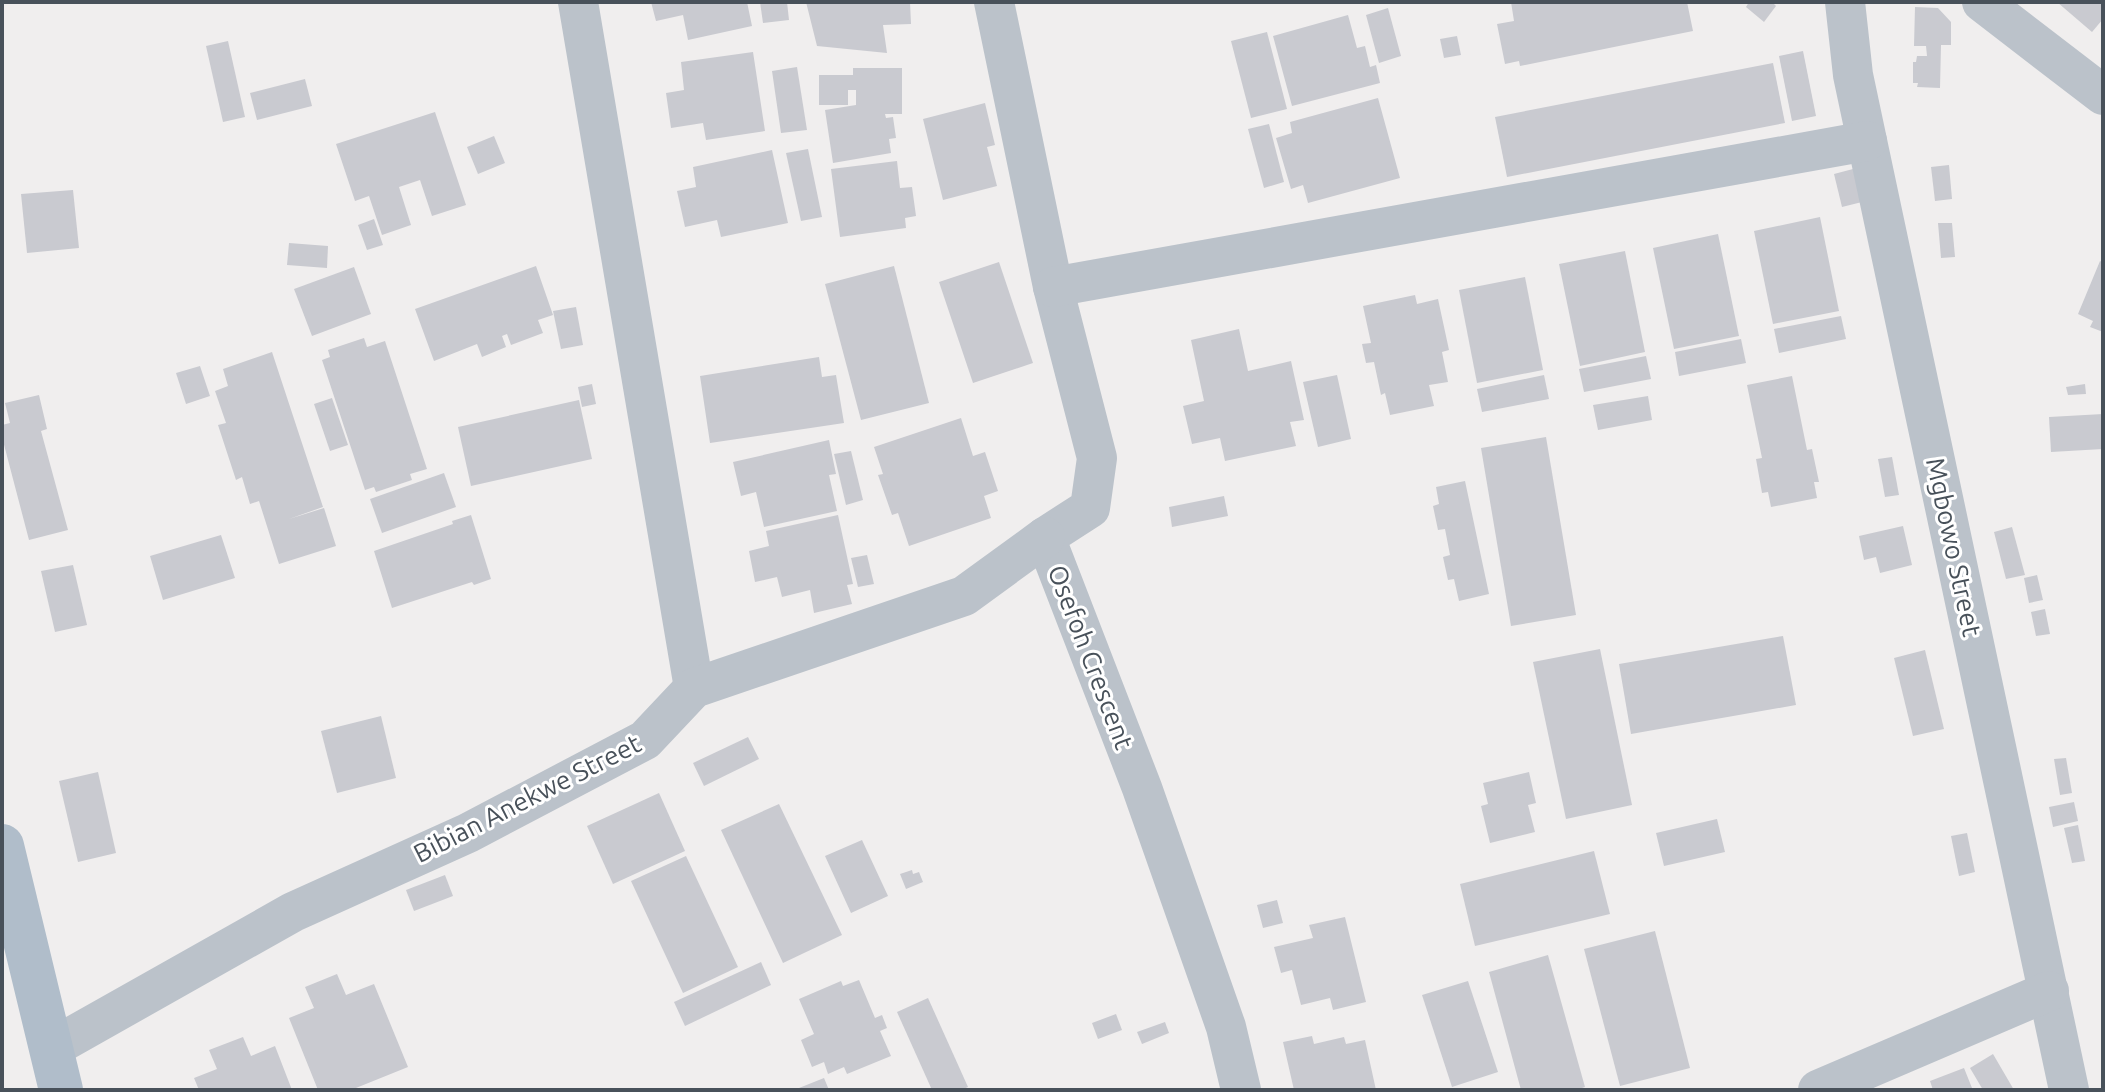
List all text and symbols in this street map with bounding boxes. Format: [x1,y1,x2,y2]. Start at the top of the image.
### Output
street label: Mgbowo Street [1921,455,1987,639]
street label: Osefoh Crescent [1043,561,1139,753]
street label: Bibian Anekwe Street [409,728,645,868]

